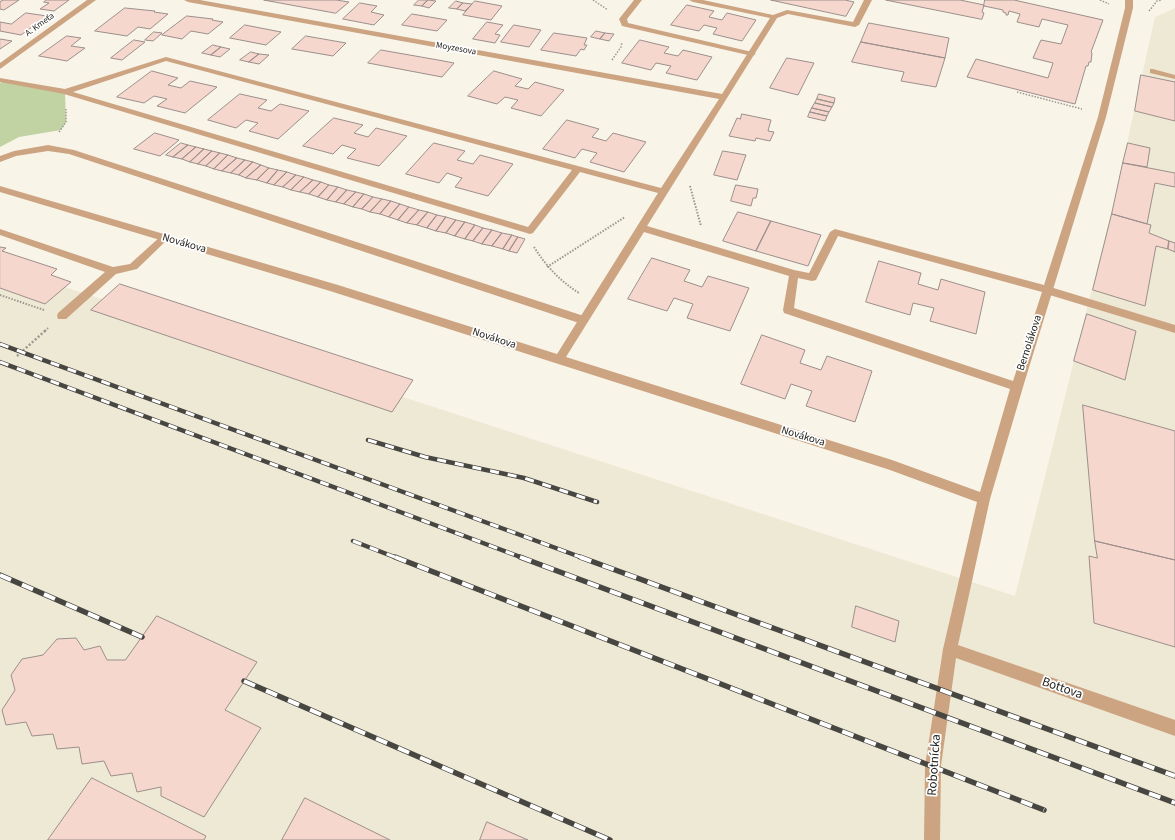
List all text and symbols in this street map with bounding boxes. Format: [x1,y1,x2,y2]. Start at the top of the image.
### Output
street label: A. Kmeťa [23,11,57,39]
street label: Moyzesova [435,40,477,58]
street label: Novákova [160,231,208,257]
street label: Bernolákova [1015,314,1045,372]
street label: Novákova [471,326,517,352]
street label: Novákova [779,424,827,450]
street label: Bottova [1040,675,1084,703]
street label: Robotnícka [925,734,945,796]

